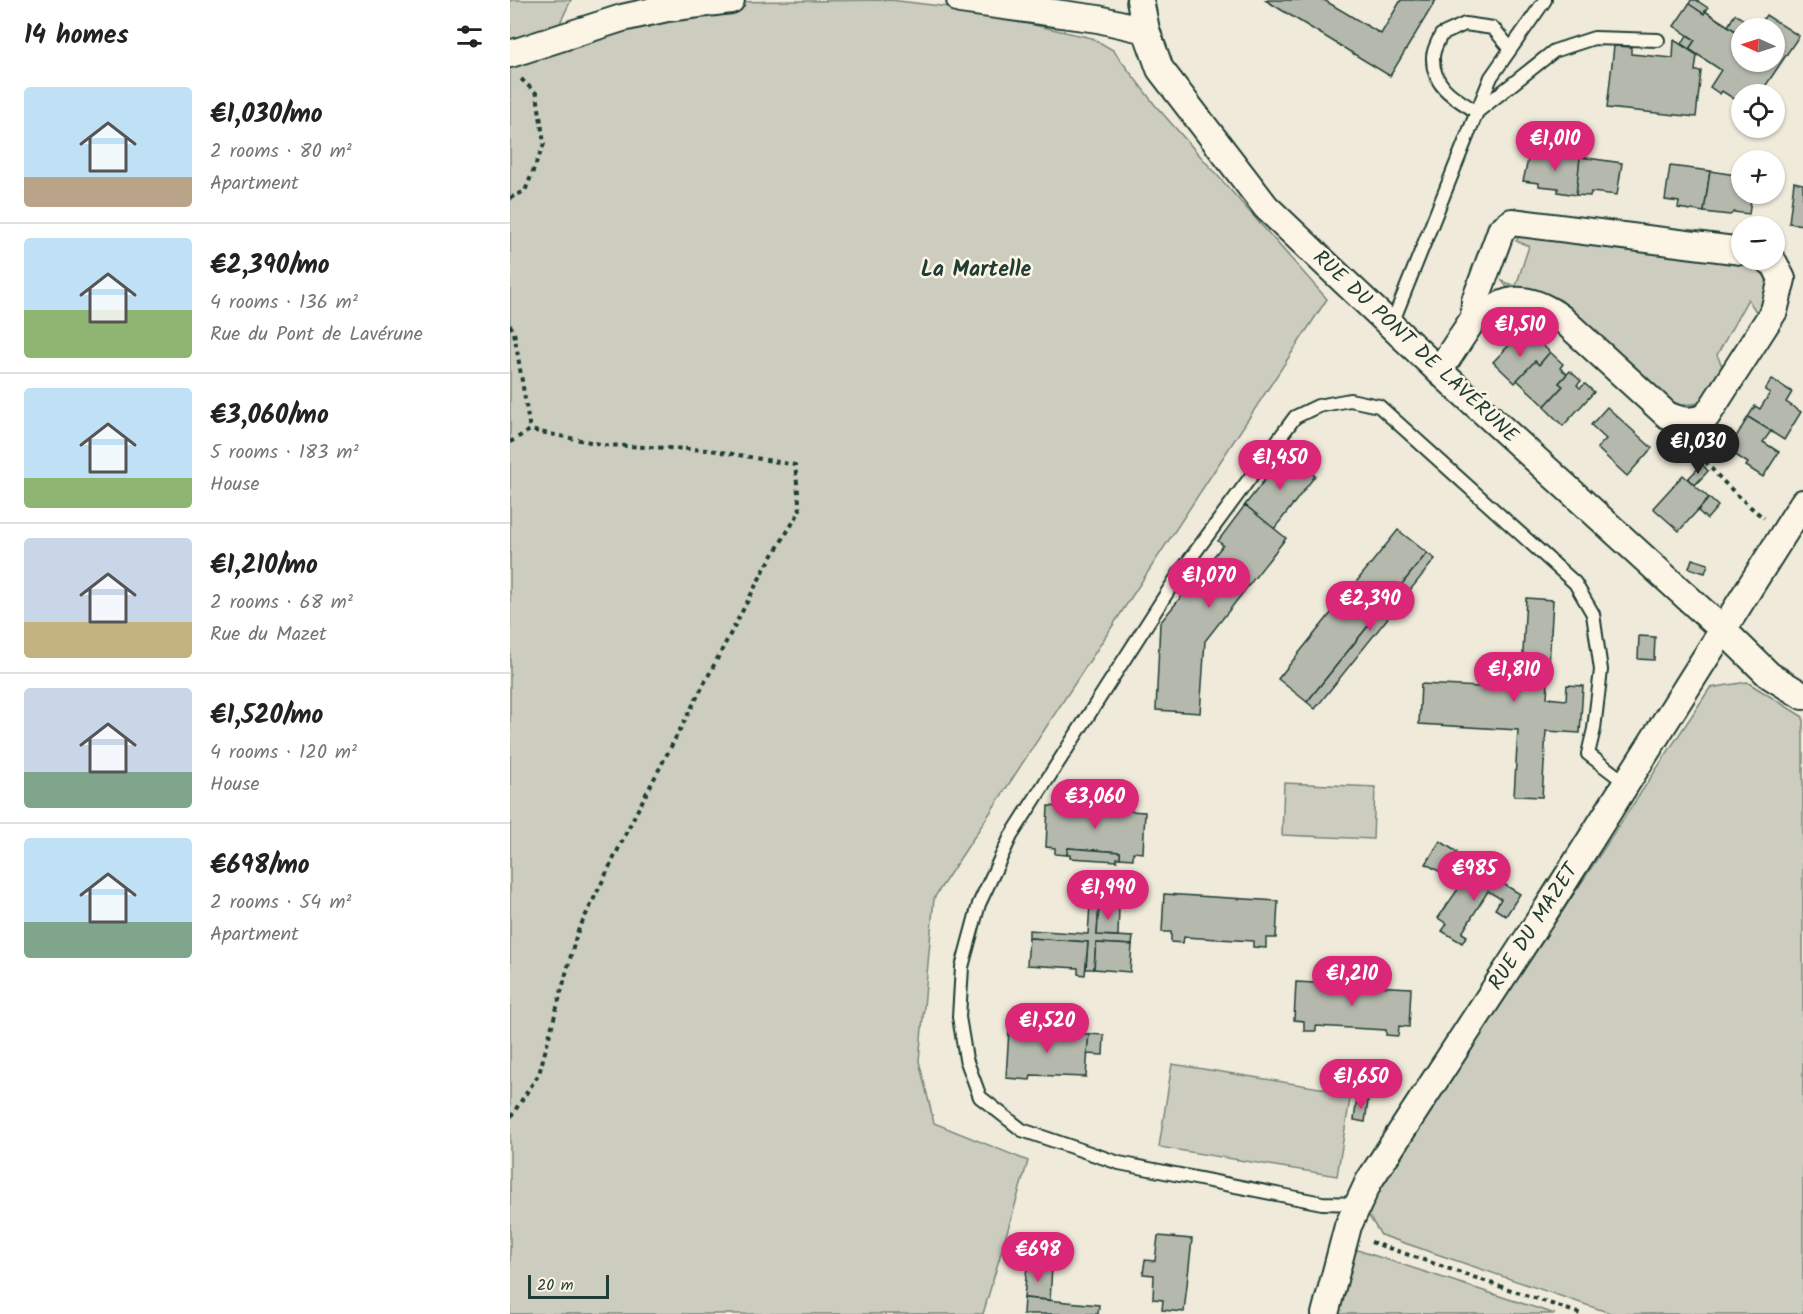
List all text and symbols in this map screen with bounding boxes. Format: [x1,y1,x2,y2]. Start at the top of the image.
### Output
text: 14 homes [24,15,129,57]
north arrow [1731,18,1785,72]
map controls [1731,18,1785,270]
icon: filters [453,20,486,53]
button: locate [1731,84,1785,138]
text: €1,030/mo [210,94,323,136]
icon: home [72,111,144,183]
pin: €1,010 [1506,121,1604,172]
text: €1,010 [1530,124,1580,156]
text: 2 rooms · 80 m² [210,136,352,168]
button: + [1731,150,1785,204]
text: Apartment [210,168,299,200]
button: − [1731,216,1785,270]
street label: RUE DU PONT DE LAVÉRUNE [1304,242,1526,452]
text: €2,390/mo [210,245,330,287]
district label: La Martelle [921,253,1032,288]
icon: home [72,262,144,334]
text: 4 rooms · 136 m² [210,287,358,319]
pin: €1,510 [1471,307,1569,358]
text: €1,510 [1495,310,1545,342]
text: Rue du Pont de Lavérune [210,319,423,351]
text: €3,060/mo [210,395,329,437]
icon: home [72,412,144,484]
pin: €1,030 [1649,424,1747,475]
text: €1,030 [1670,427,1726,459]
text: 5 rooms · 183 m² [210,437,359,469]
pin: €1,450 [1231,440,1329,491]
text: €1,450 [1252,443,1308,475]
text: House [210,469,260,501]
text: €1,210/mo [210,545,318,587]
pin: €1,070 [1160,558,1258,609]
text: €1,070 [1182,561,1236,593]
icon: home [72,562,144,634]
pin: €2,390 [1321,581,1419,632]
text: €2,390 [1340,584,1400,616]
text: 2 rooms · 68 m² [210,587,353,619]
text: Rue du Mazet [210,619,327,651]
pin: €1,810 [1465,652,1563,703]
text: €1,810 [1488,655,1540,687]
text: €1,520/mo [210,695,323,737]
icon: home [72,712,144,784]
text: 4 rooms · 120 m² [210,737,357,769]
text: House [210,769,260,801]
pin: €3,060 [1046,779,1144,830]
text: €3,060 [1065,782,1125,814]
text: €698/mo [210,845,310,887]
pin: €985 [1438,851,1510,902]
text: €985 [1452,854,1496,886]
street label: RUE DU MAZET [1480,855,1589,997]
icon: home [72,862,144,934]
pin: €1,990 [1059,870,1157,921]
text: €1,990 [1081,873,1135,905]
text: 2 rooms · 54 m² [210,887,351,919]
text: Apartment [210,919,299,951]
pin: €1,210 [1303,956,1401,1007]
text: €1,210 [1326,959,1378,991]
pin: €1,520 [998,1003,1096,1054]
text: €1,520 [1019,1006,1075,1038]
pin: €1,650 [1312,1059,1410,1110]
text: €1,650 [1333,1062,1389,1094]
pin: €698 [1002,1232,1074,1283]
text: €698 [1015,1235,1061,1267]
scale bar [528,1272,609,1300]
text: 20 m [537,1273,573,1298]

